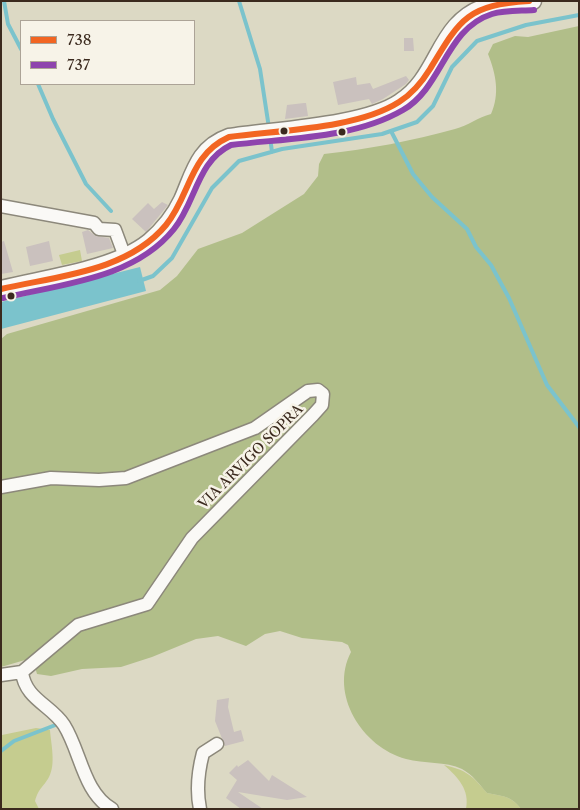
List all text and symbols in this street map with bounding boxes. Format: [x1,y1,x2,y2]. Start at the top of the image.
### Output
legend [20,20,195,85]
text: 738 [67,30,92,49]
text: 737 [67,55,90,74]
unlabelled marker [279,126,289,136]
unlabelled marker [337,127,347,137]
unlabelled marker [6,291,16,301]
street label: VIA ARVIGO SOPRA [195,401,307,513]

